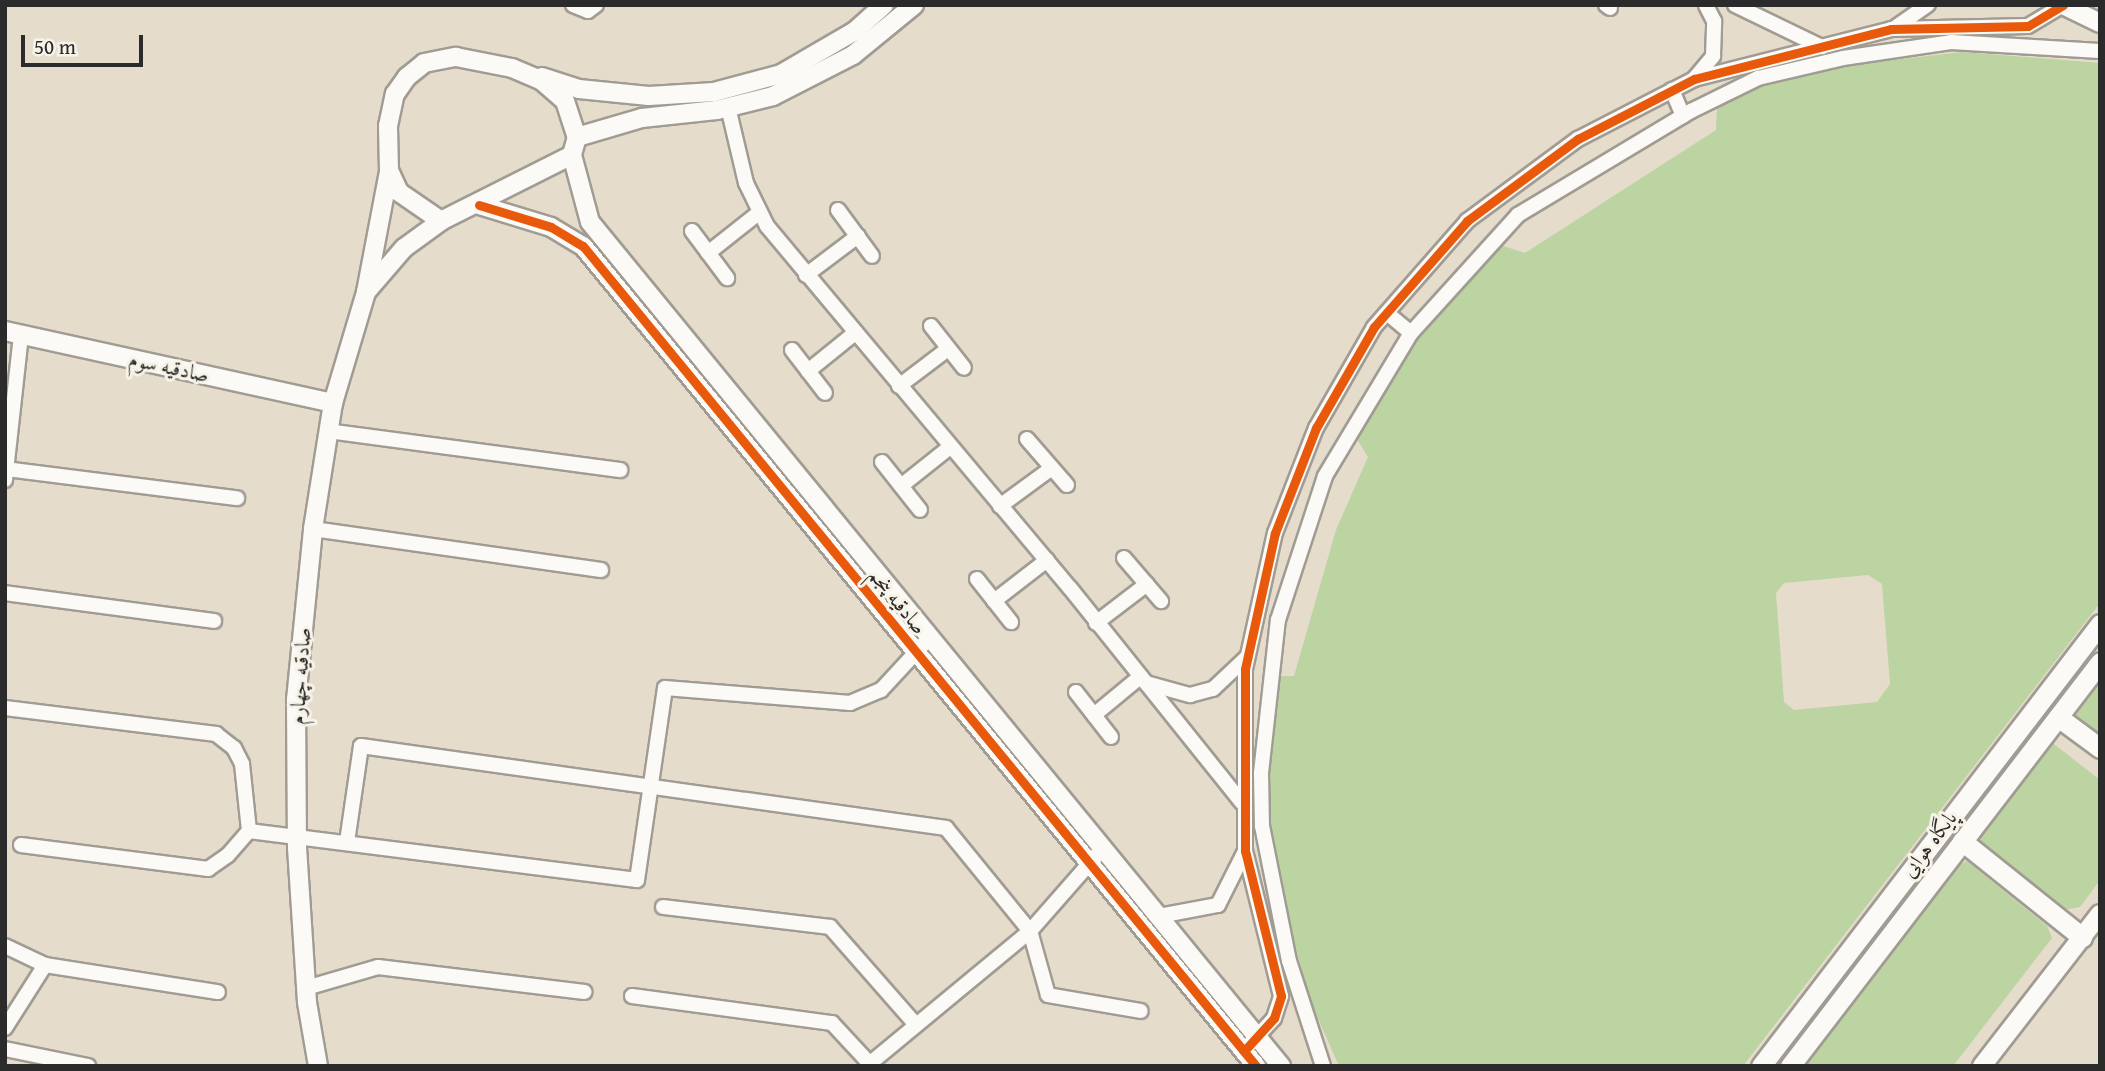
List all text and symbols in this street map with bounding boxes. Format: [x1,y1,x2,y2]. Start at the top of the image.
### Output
scale bar [24,21,147,65]
text: 50 m [34,31,76,62]
street label: صادقیه سوم [127,346,211,388]
street label: صادقیه پنجم [864,563,932,639]
street label: صادقیه چهارم [284,627,316,725]
street label: پایگاه هوایی [1896,806,1962,882]

